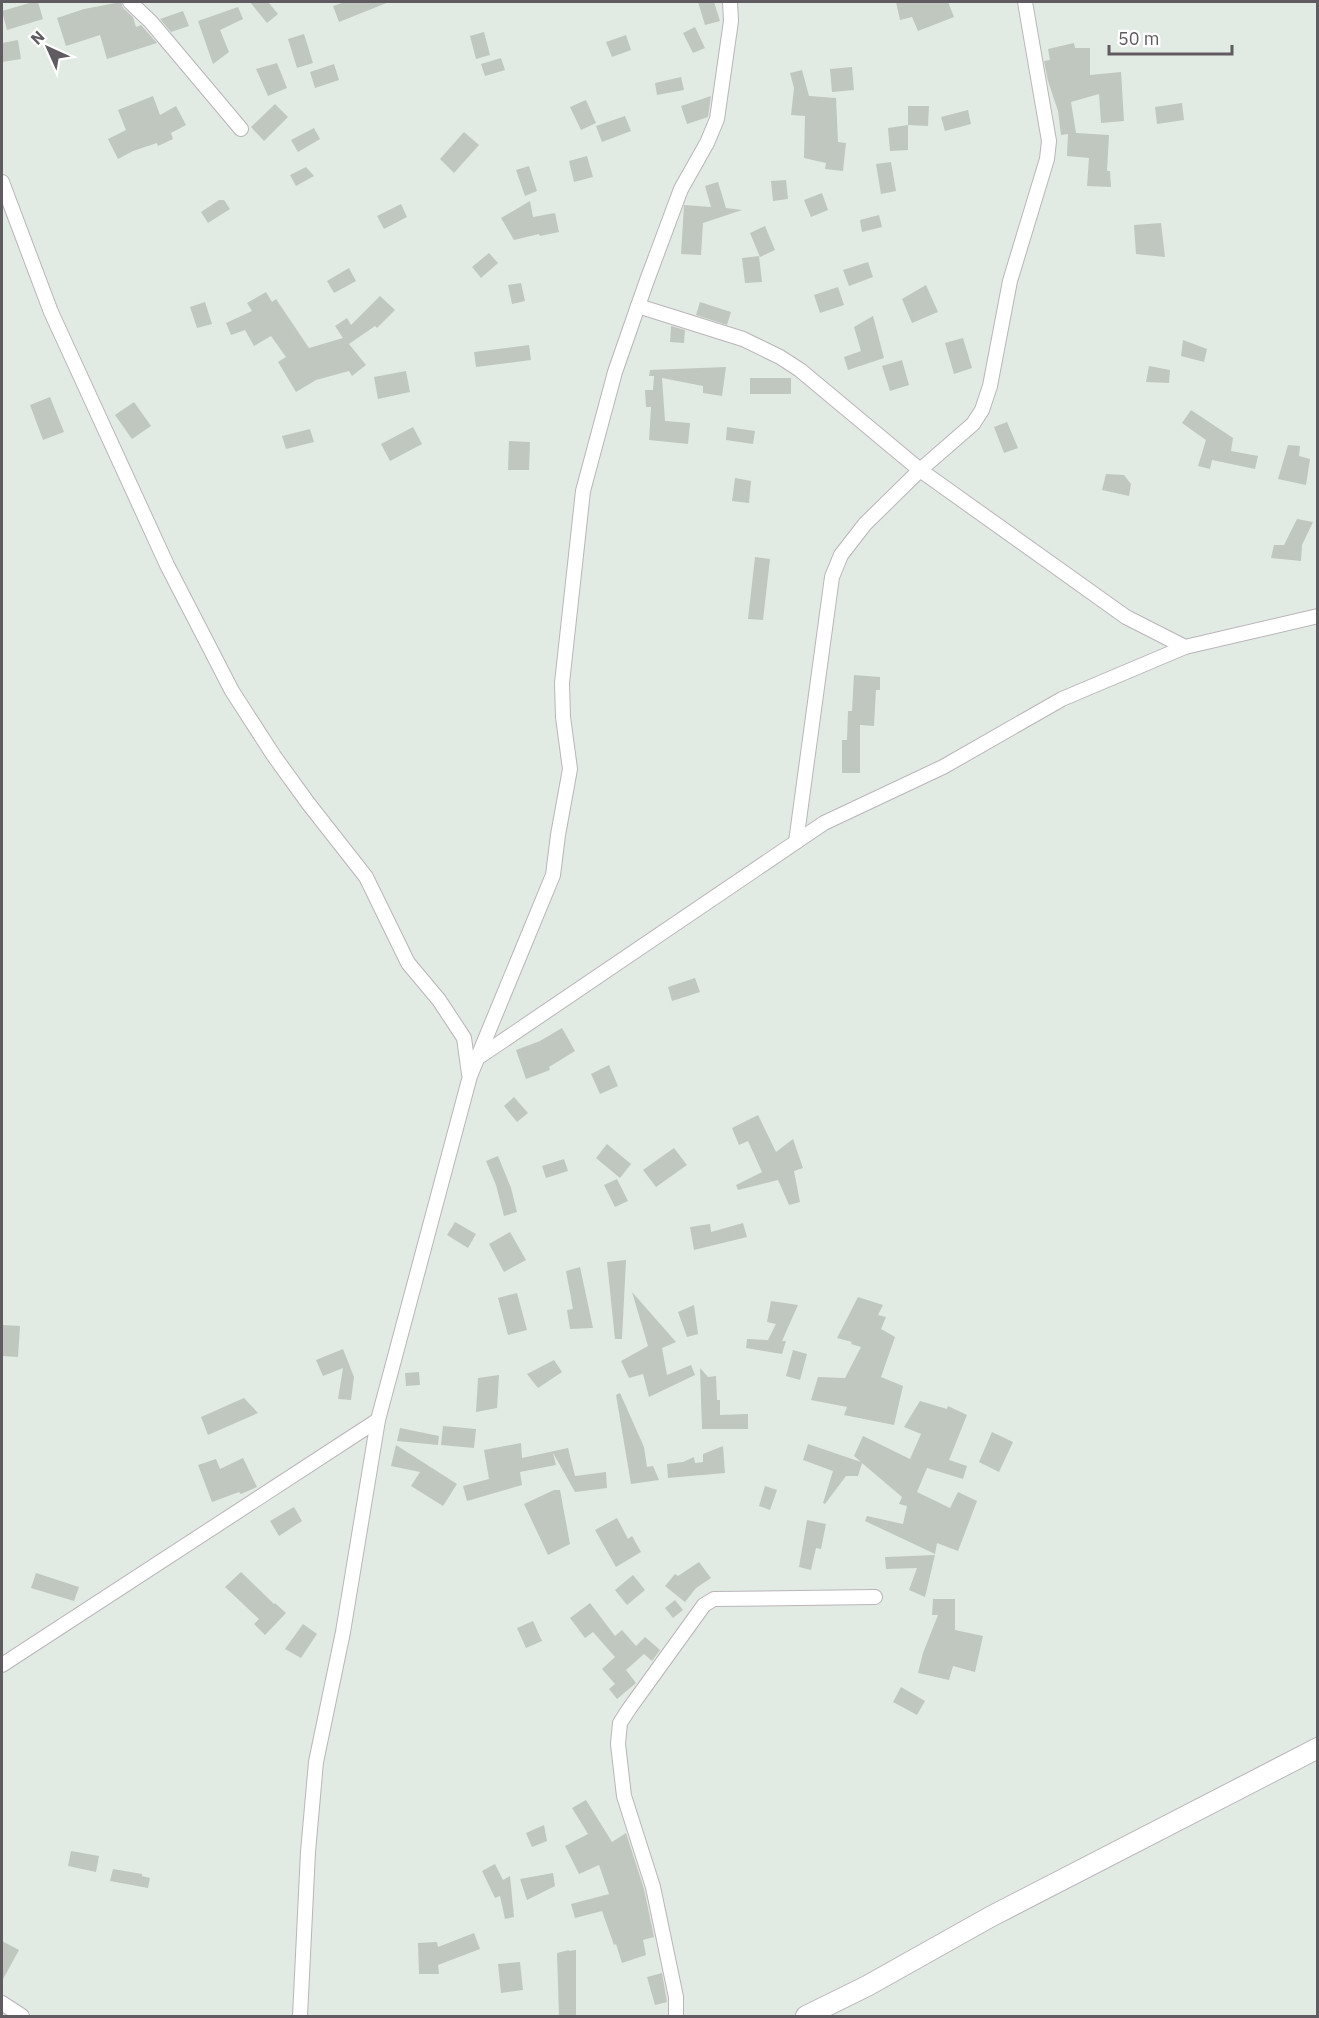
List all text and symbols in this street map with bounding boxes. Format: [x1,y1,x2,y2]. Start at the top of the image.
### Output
north arrow [18,18,78,78]
scale bar [1109,18,1232,56]
text: N [26,26,49,49]
text: 50 m [1118,27,1160,50]

